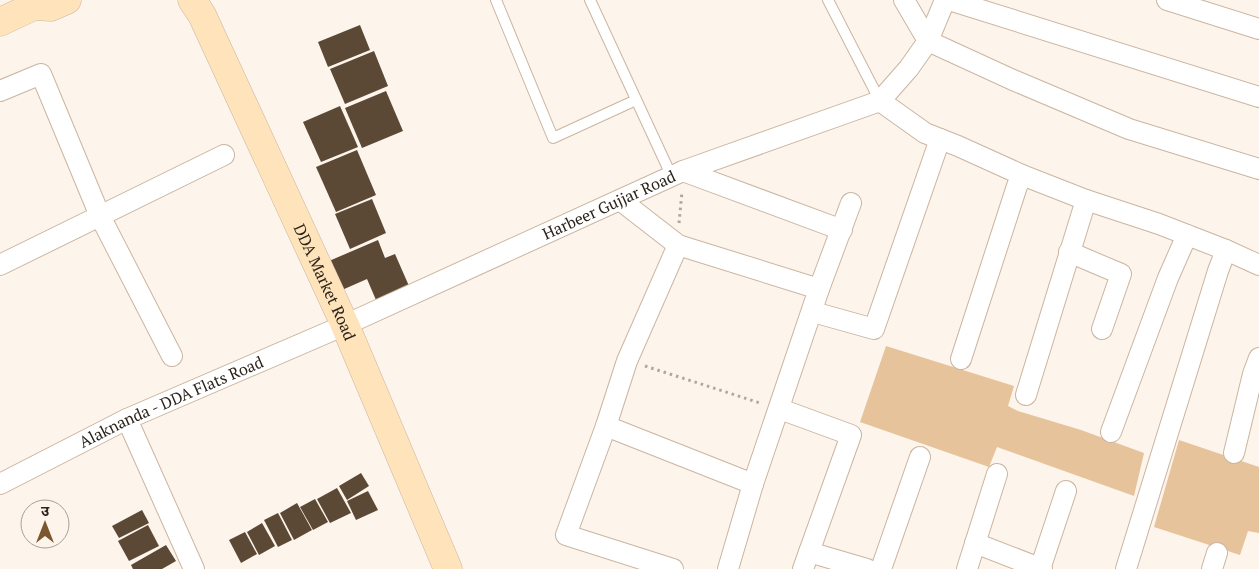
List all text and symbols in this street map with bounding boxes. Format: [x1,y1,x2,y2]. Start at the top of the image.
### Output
street label: Harbeer Gujjar Road [539,165,679,245]
street label: DDA Market Road [289,220,361,344]
street label: Alaknanda - DDA Flats Road [75,351,267,453]
north arrow [20,499,70,549]
text: उ [41,501,50,520]

